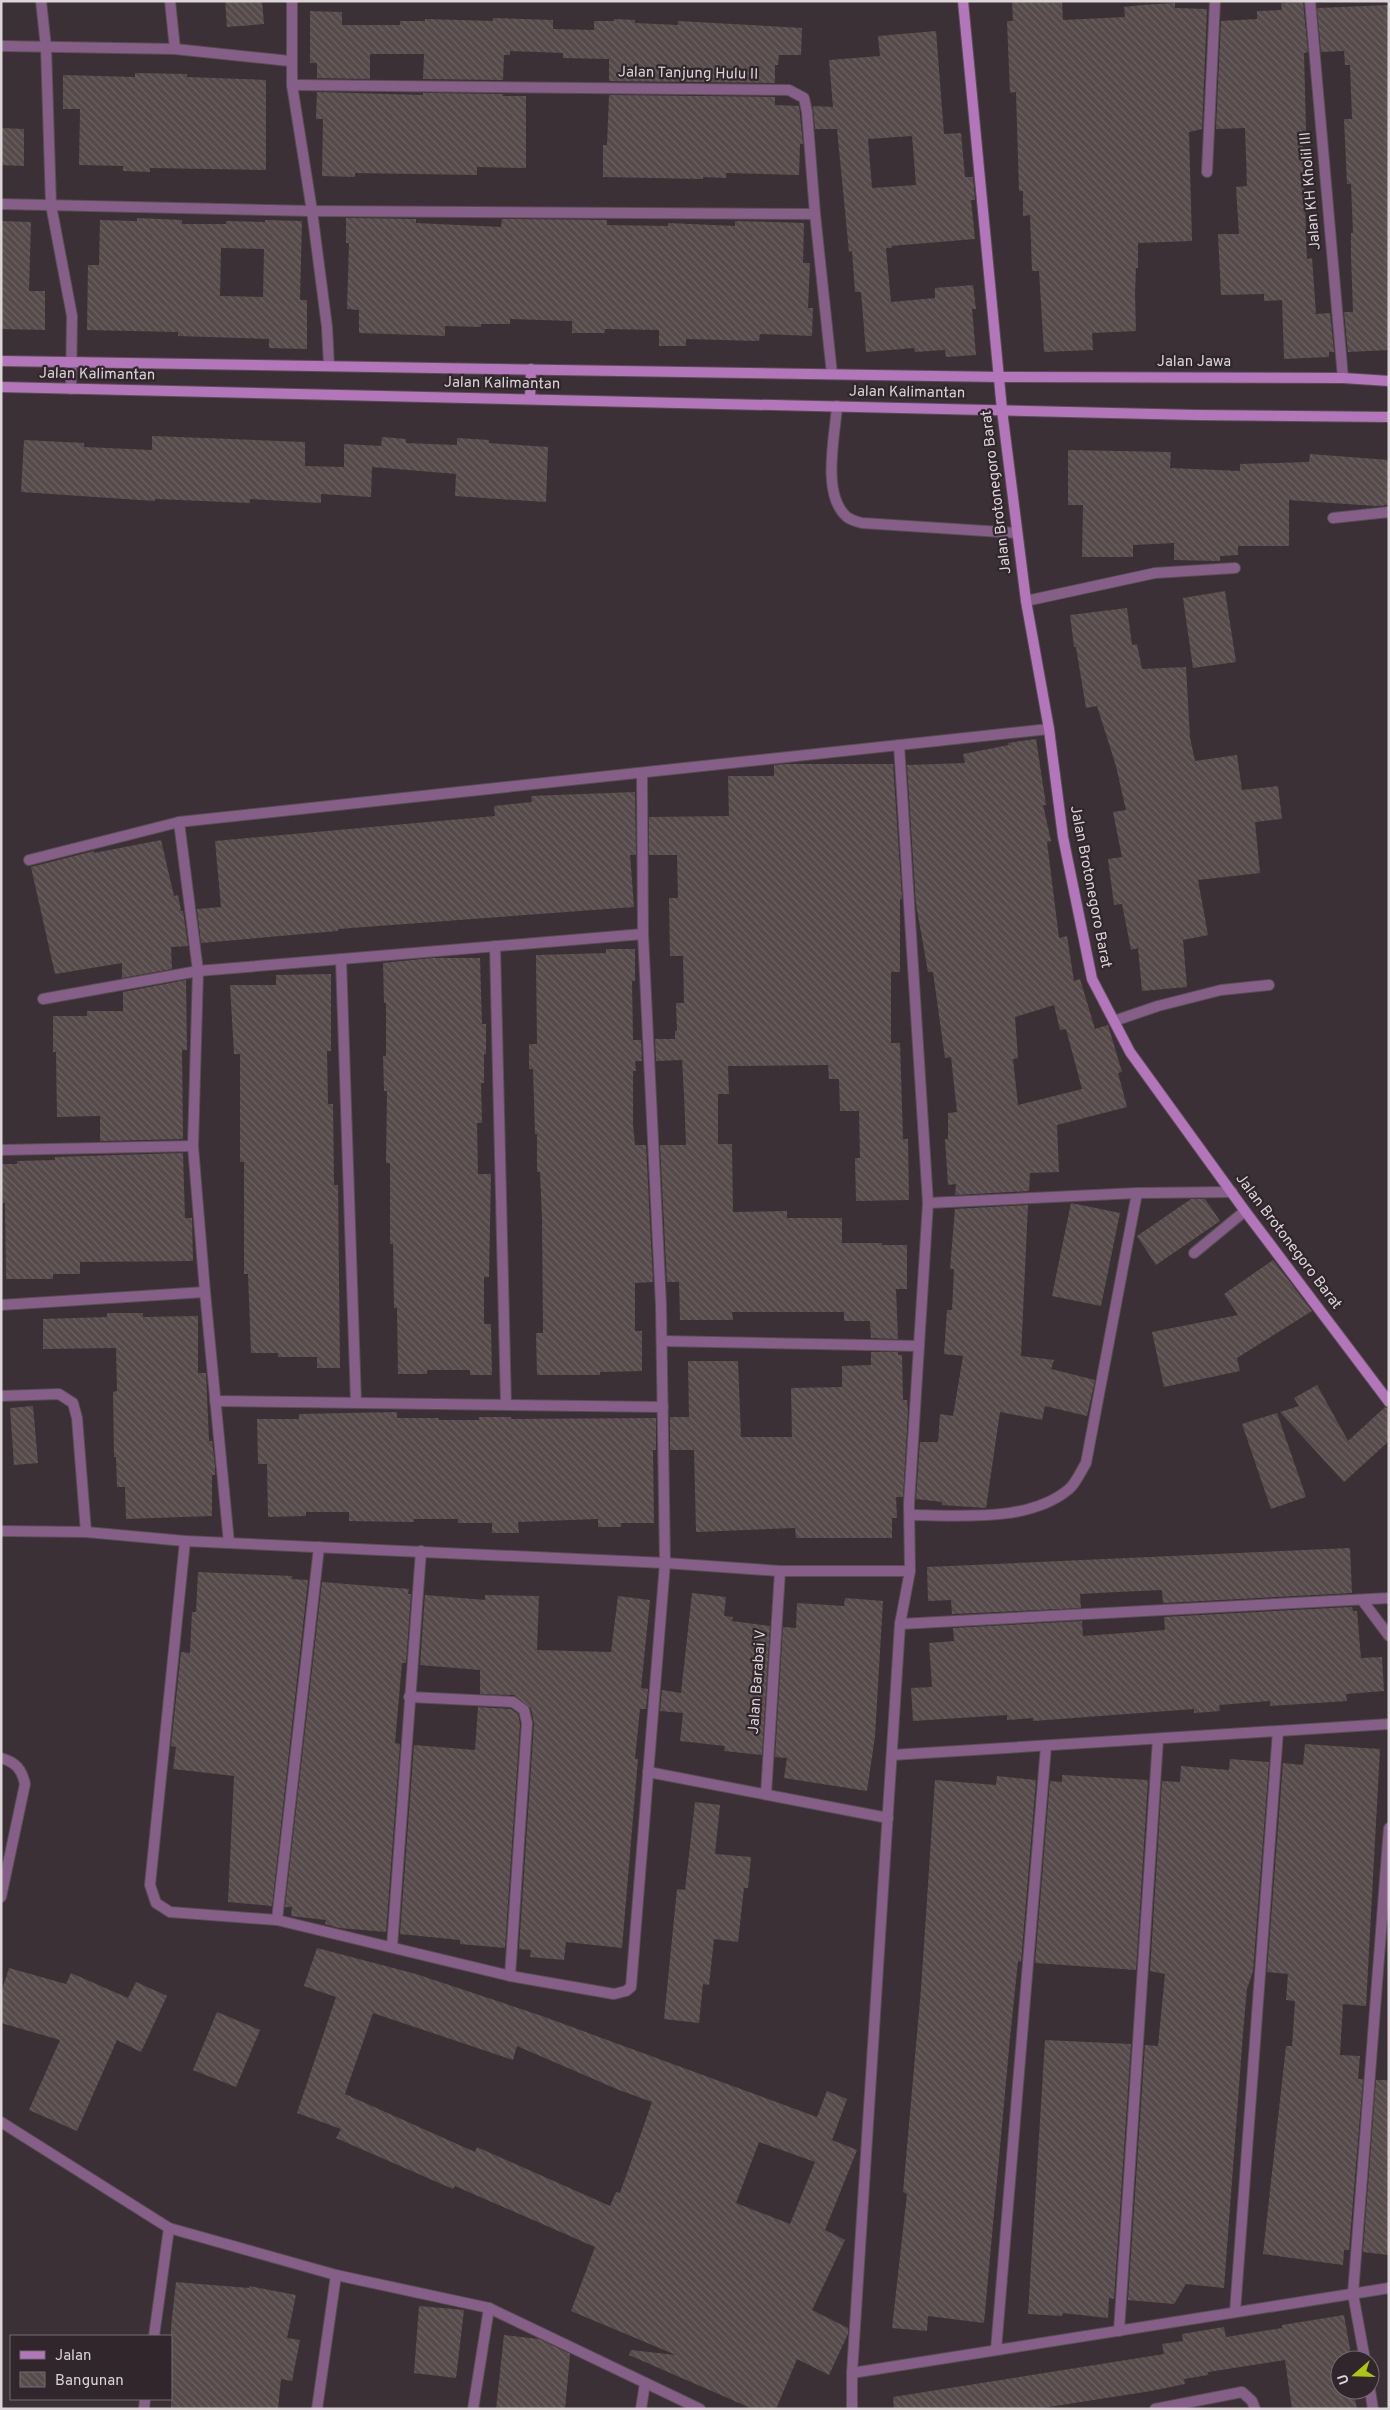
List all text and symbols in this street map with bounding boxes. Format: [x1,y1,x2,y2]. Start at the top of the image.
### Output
street label: Jalan Tanjung Hulu II [618,63,758,85]
street label: Jalan KH Kholil III [1296,131,1326,251]
street label: Jalan Jawa [1157,353,1231,372]
street label: Jalan Kalimantan [39,364,155,386]
street label: Jalan Kalimantan [444,373,560,395]
street label: Jalan Kalimantan [849,382,965,404]
street label: Jalan Brotonegoro Barat [977,409,1017,575]
street label: Jalan Brotonegoro Barat [1065,804,1115,970]
street label: Jalan Brotonegoro Barat [1231,1170,1345,1314]
street label: Jalan Barabai V [745,1629,771,1735]
legend [10,2335,172,2400]
text: Jalan [55,2347,92,2366]
north arrow [1330,2350,1380,2400]
text: U [1335,2371,1354,2387]
text: Bangunan [55,2372,124,2391]

